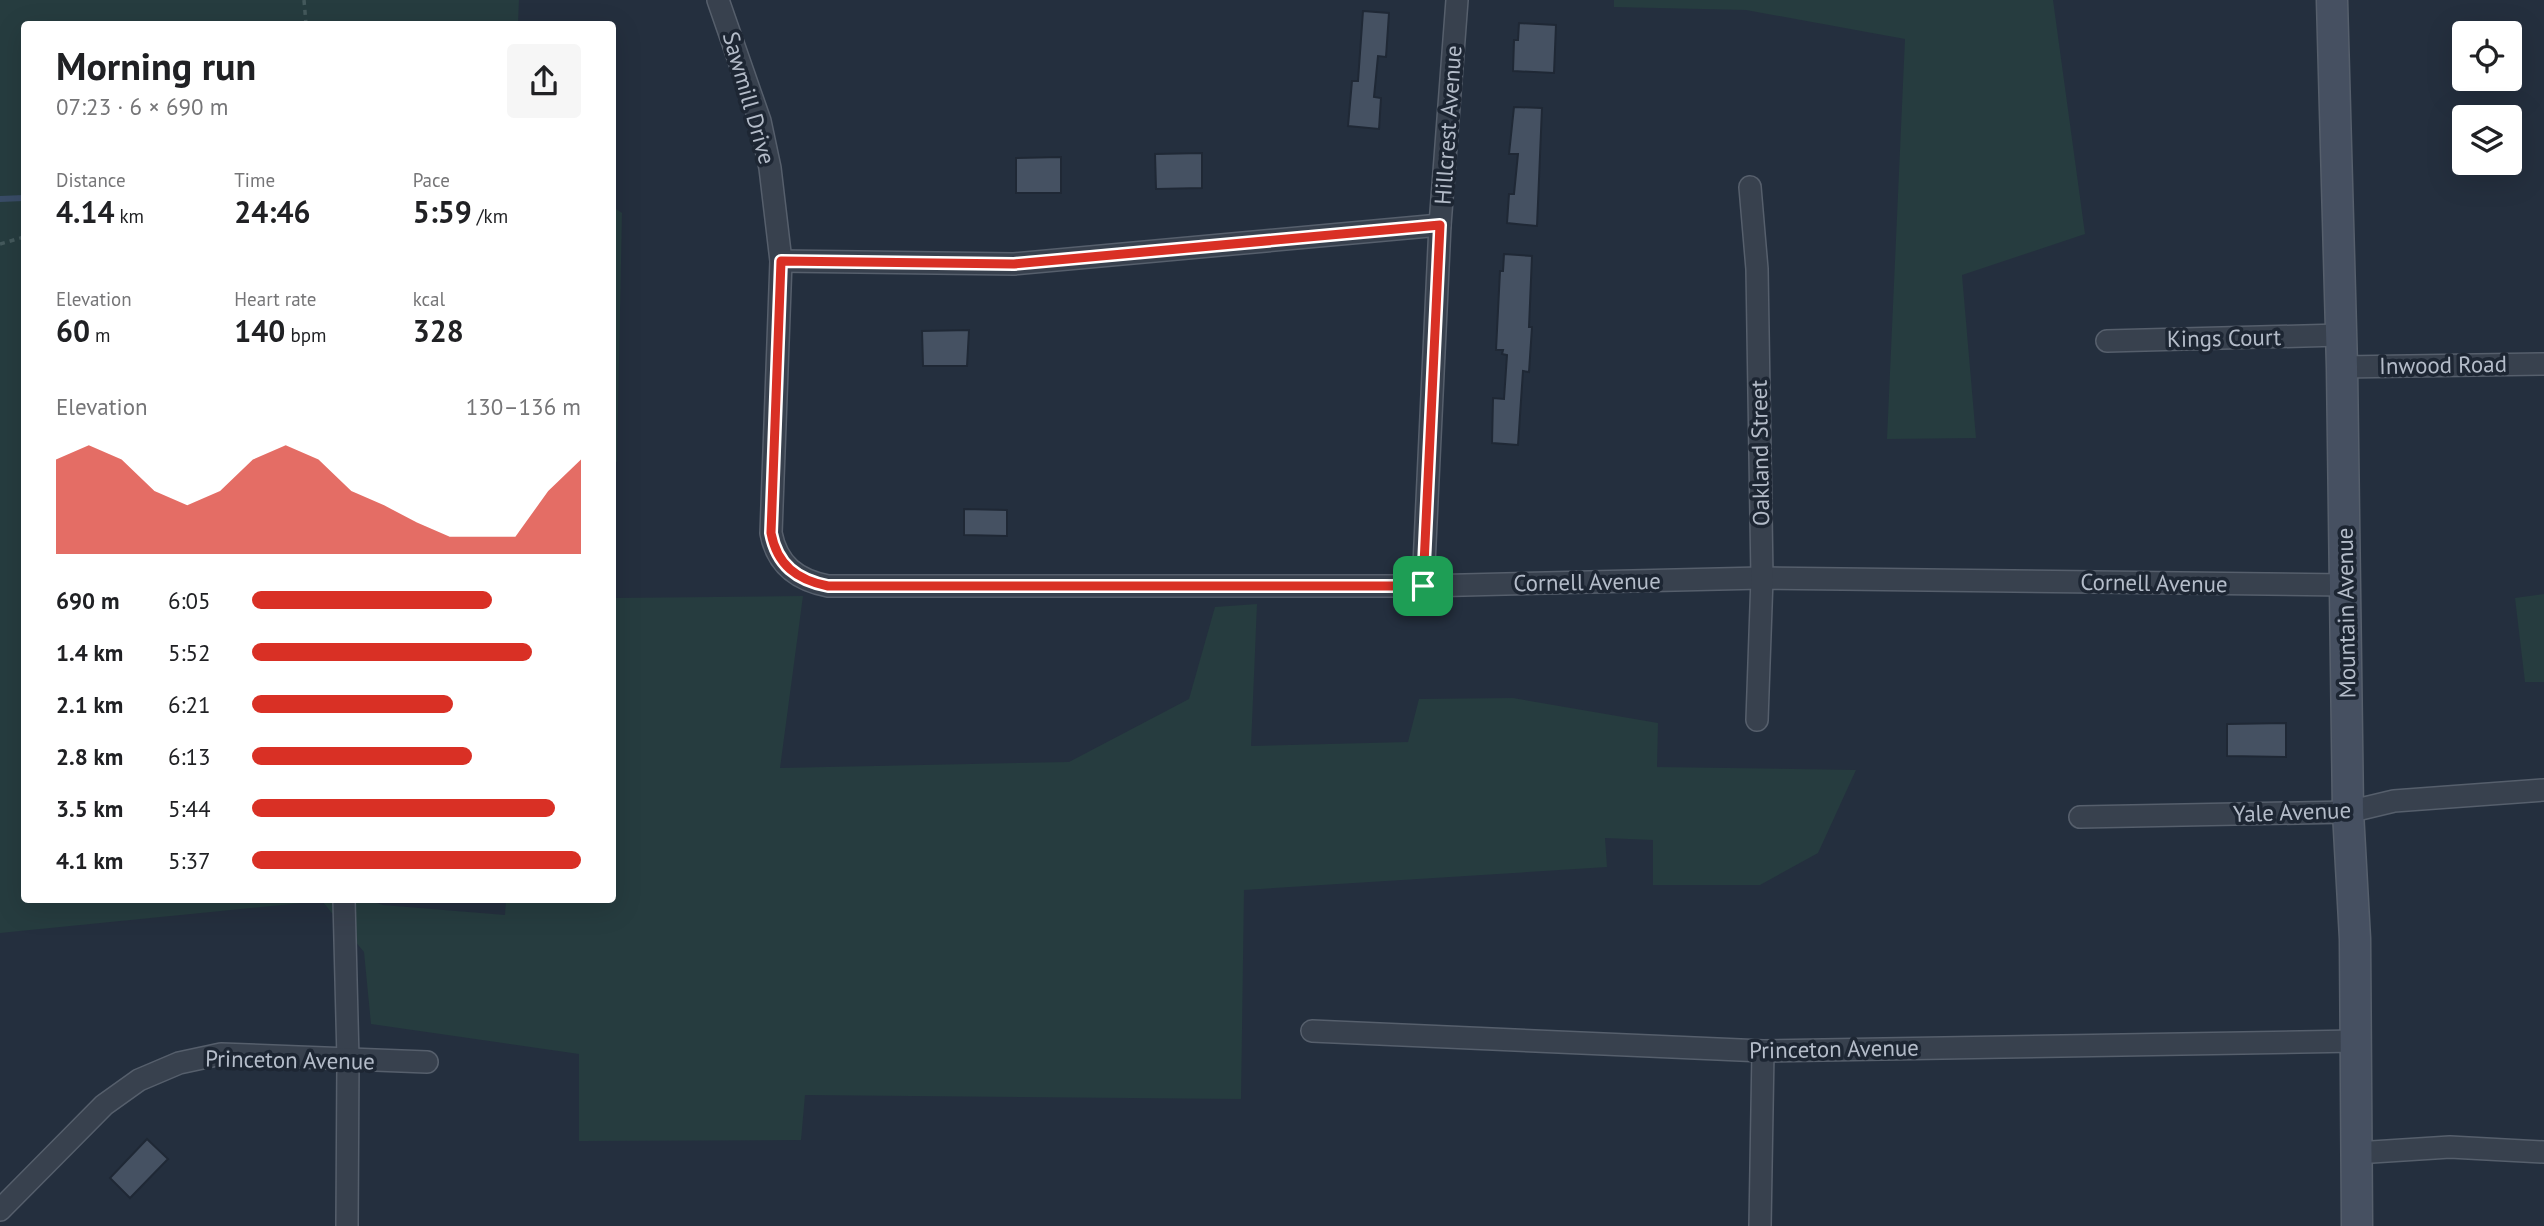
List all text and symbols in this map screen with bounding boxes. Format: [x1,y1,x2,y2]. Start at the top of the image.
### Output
map controls [2452,21,2522,175]
button: locate [2452,21,2522,91]
street label: Sawmill Drive [717,28,782,167]
text: Morning run [56,41,256,90]
button: share [507,44,581,118]
street label: Hillcrest Avenue [1427,44,1468,206]
text: 07:23 · 6 × 690 m [56,92,228,121]
button: layers [2452,105,2522,175]
text: Distance [56,168,126,192]
text: Time [234,168,275,192]
text: Pace [413,168,450,192]
text: 4.14 [56,192,114,231]
text: 24:46 [234,192,310,231]
text: 5:59 [413,192,472,231]
text: km [114,204,144,228]
text: /km [472,204,508,228]
text: Elevation [56,287,132,311]
text: Heart rate [234,287,316,311]
text: kcal [413,287,445,311]
text: 60 [56,311,90,350]
text: 140 [234,311,285,350]
text: 328 [413,311,464,350]
street label: Kings Court [2167,322,2282,353]
text: m [90,323,111,347]
text: bpm [285,323,326,347]
street label: Inwood Road [2379,349,2507,380]
street label: Oakland Street [1744,380,1775,526]
text: Elevation [56,392,148,421]
text: 130–136 m [466,392,581,421]
street label: Mountain Avenue [2330,527,2361,699]
pin [1393,556,1453,616]
street label: Cornell Avenue [1513,566,1661,597]
icon: arrive [1404,567,1442,605]
street label: Cornell Avenue [2080,567,2228,598]
text: 690 m [56,586,119,615]
text: 6:05 [168,586,211,615]
text: 1.4 km [56,638,123,667]
text: 5:52 [168,638,211,667]
text: 2.1 km [56,690,123,719]
text: 6:21 [168,690,211,719]
text: 2.8 km [56,742,123,771]
text: 6:13 [168,742,211,771]
text: 3.5 km [56,794,123,823]
text: 5:44 [168,794,211,823]
street label: Yale Avenue [2232,795,2352,828]
text: 4.1 km [56,846,123,875]
text: 5:37 [168,846,211,875]
street label: Princeton Avenue [1749,1033,1919,1064]
street label: Princeton Avenue [205,1044,375,1075]

